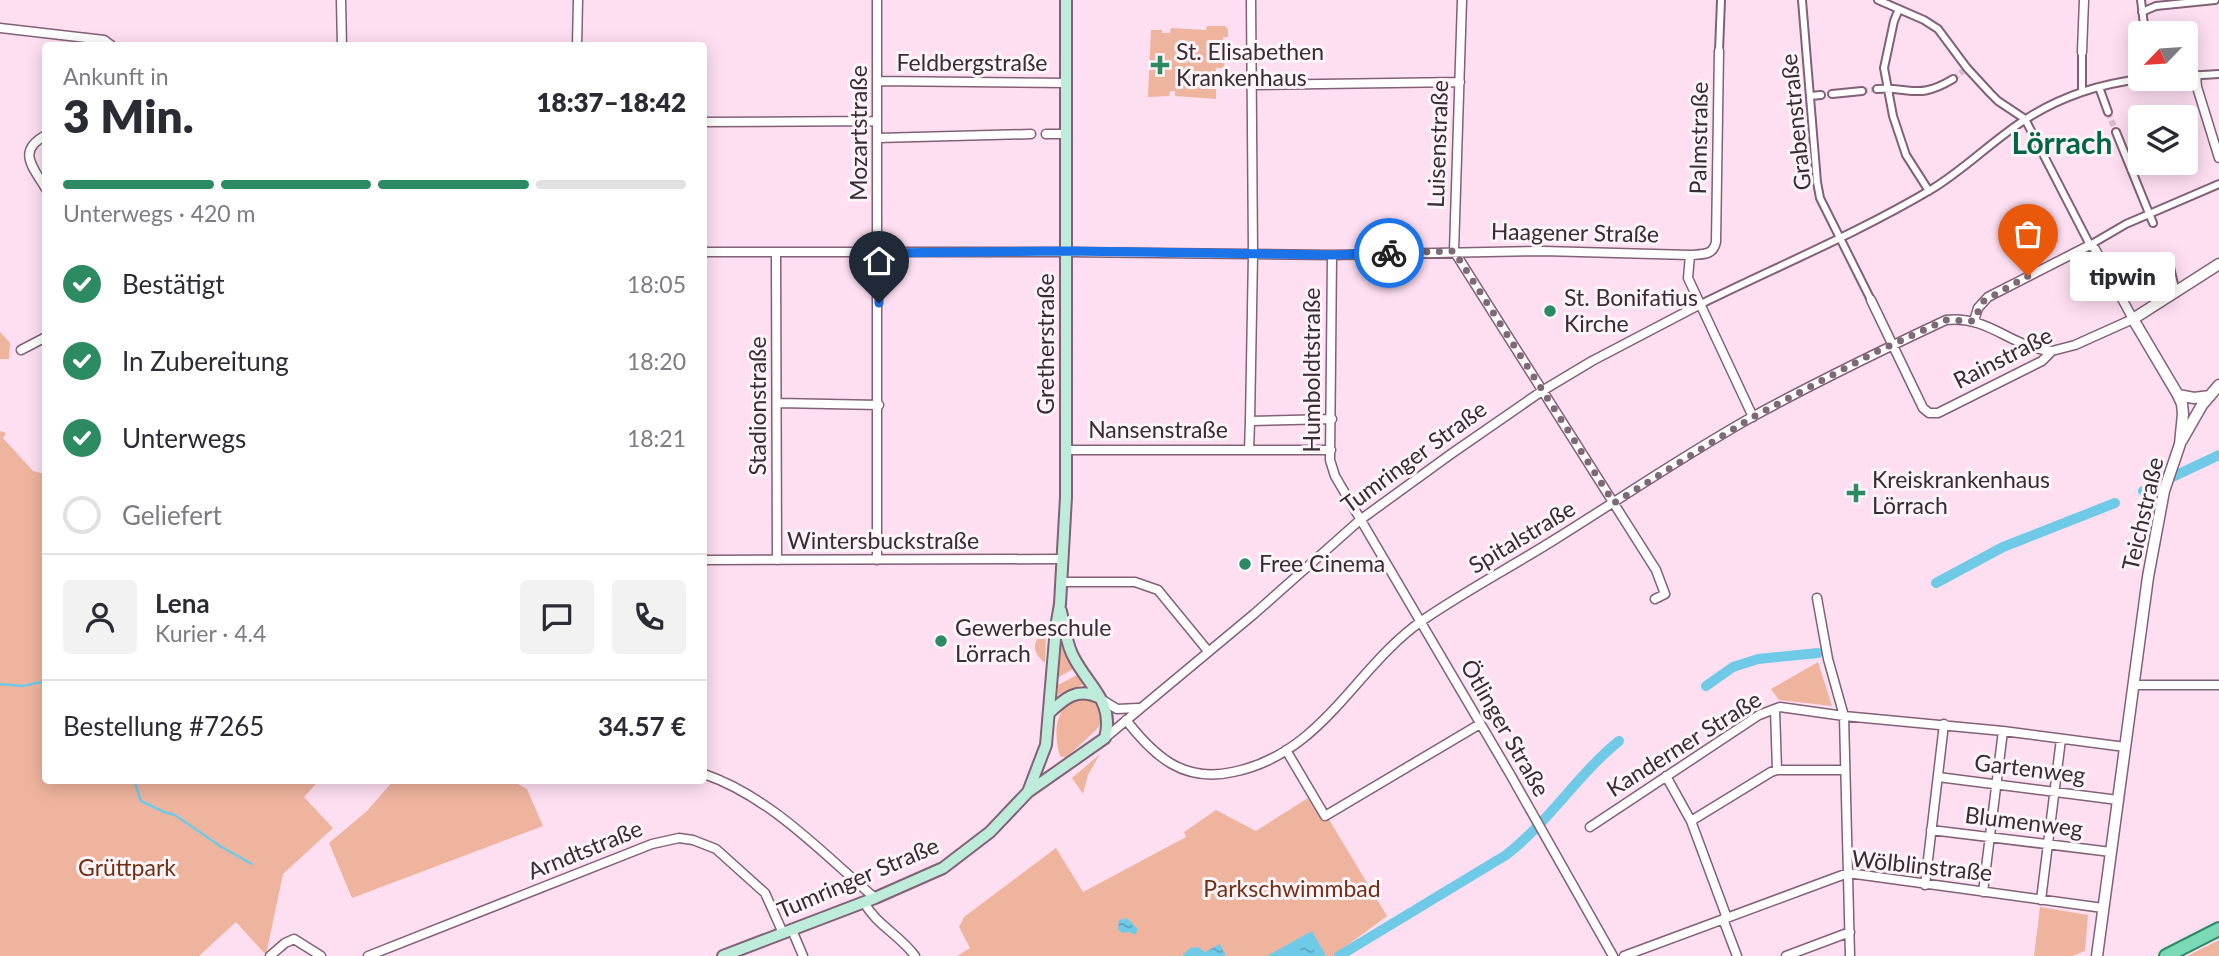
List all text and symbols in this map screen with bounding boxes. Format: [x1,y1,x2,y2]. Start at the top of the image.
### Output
north arrow [2128,21,2198,91]
map controls [2128,21,2198,175]
place label: St. Elisabethen Krankenhaus [1176,37,1324,91]
street label: Feldbergstraße [897,48,1047,76]
street label: Grabenstraße [1774,52,1816,192]
marker: St. Elisabethen Krankenhaus [1150,55,1170,75]
text: Ankunft in [63,62,169,90]
street label: Mozartstraße [844,65,872,201]
street label: Luisenstraße [1421,80,1453,208]
street label: Palmstraße [1683,81,1713,194]
text: 18:37–18:42 [536,86,686,118]
text: 3 Min. [63,88,194,143]
button: layers [2128,105,2198,175]
district label: Lörrach [2012,124,2112,160]
text: Unterwegs · 420 m [63,199,256,227]
pin [1998,204,2058,276]
icon: bag [2009,215,2047,253]
street label: Haagener Straße [1491,217,1659,247]
courier [1354,218,1424,288]
pin [849,231,909,303]
icon: bike [1370,234,1408,272]
icon: home [860,242,898,280]
callout: tipwin [2070,252,2175,300]
text: tipwin [2089,262,2156,290]
icon: check [63,265,101,303]
text: Bestätigt [122,268,225,300]
text: 18:05 [627,270,686,298]
street label: Gretherstraße [1031,273,1059,415]
place label: St. Bonifatius Kirche [1564,283,1698,337]
street label: Humboldtstraße [1297,288,1325,452]
marker: St. Bonifatius Kirche [1542,303,1558,319]
street label: Rainstraße [1948,320,2057,394]
street label: Stadionstraße [743,336,771,476]
icon: check [63,342,101,380]
text: In Zubereitung [122,345,289,377]
text: 18:20 [627,347,686,375]
street label: Tumringer Straße [1335,394,1491,518]
street label: Nansenstraße [1088,415,1228,443]
icon: check [63,419,101,457]
text: Unterwegs [122,422,246,454]
text: 18:21 [627,424,686,452]
street label: Teichstraße [2115,454,2169,573]
place label: Kreiskrankenhaus Lörrach [1872,465,2050,519]
marker: Kreiskrankenhaus Lörrach [1846,483,1866,503]
street label: Spitalstraße [1463,493,1580,579]
text: Geliefert [122,499,222,531]
street label: Wintersbuckstraße [787,526,979,554]
place label: Free Cinema [1259,549,1385,577]
marker: Free Cinema [1237,556,1253,572]
button: person [63,580,137,654]
button: chat [520,580,594,654]
button: phone [612,580,686,654]
text: Lena [155,587,210,619]
place label: Gewerbeschule Lörrach [955,613,1111,667]
text: Kurier · 4.4 [155,619,266,647]
marker: Gewerbeschule Lörrach [933,633,949,649]
street label: Ötlinger Straße [1455,654,1556,801]
street label: Kanderner Straße [1601,684,1766,802]
text: Bestellung #7265 [63,710,264,742]
text: 34.57 € [598,710,686,742]
street label: Gartenweg [1973,747,2087,789]
street label: Blumenweg [1963,800,2085,842]
street label: Arndtstraße [523,813,646,885]
street label: Tumringer Straße [773,830,943,924]
street label: Wölblinstraße [1851,844,1994,886]
park label: Grüttpark [78,853,176,881]
park label: Parkschwimmbad [1203,874,1381,902]

